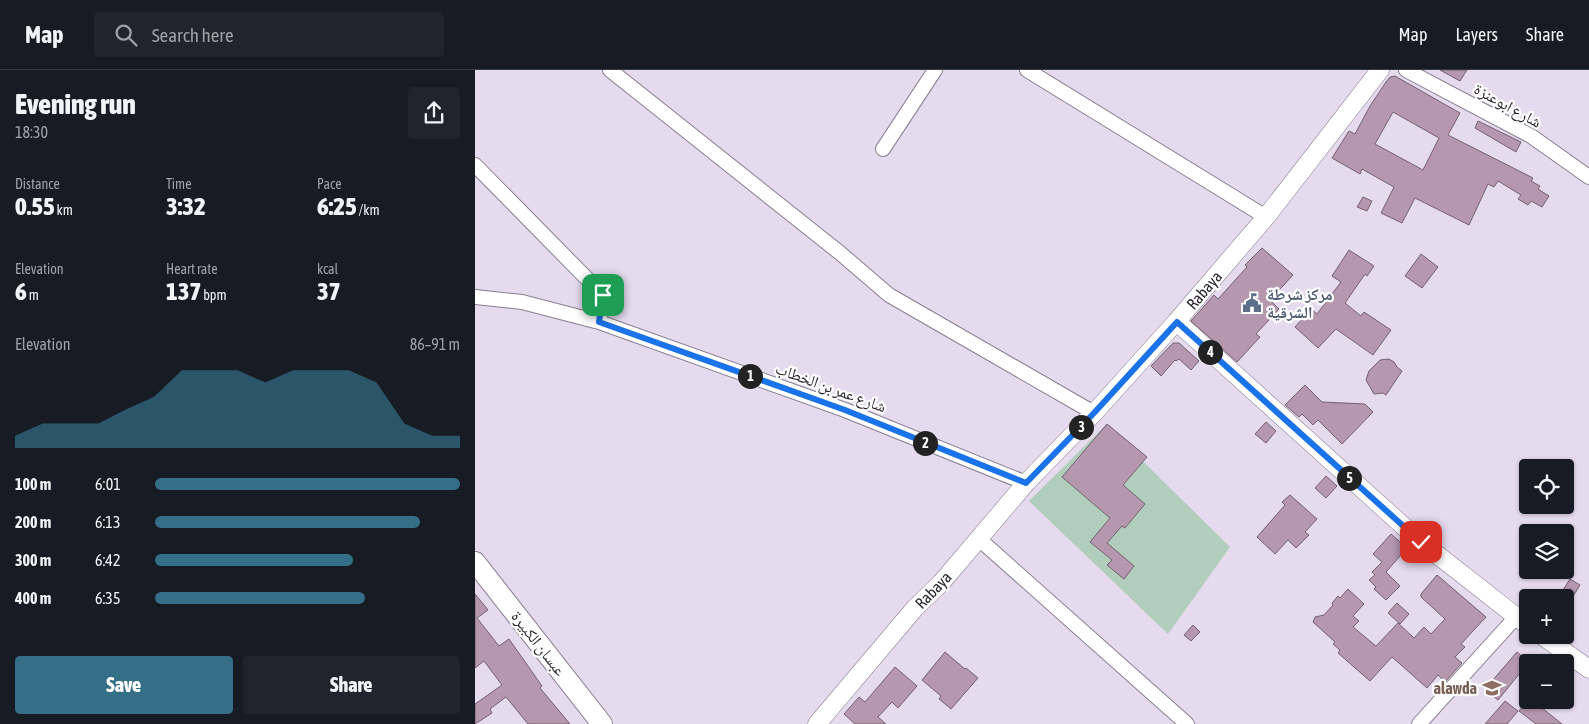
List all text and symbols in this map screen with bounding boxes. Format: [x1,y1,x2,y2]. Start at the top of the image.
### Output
search box [94,12,444,57]
text: Map [25,21,64,48]
icon: search [112,21,140,49]
text: Search here [152,24,234,46]
text: Map [1398,24,1427,45]
text: Layers [1455,24,1498,45]
text: Share [1526,24,1564,45]
street label: شارع ابوعنزة [1470,79,1545,133]
button: share [408,87,460,139]
text: Evening run [15,88,136,120]
text: 18:30 [15,123,48,141]
text: Distance [15,176,60,192]
text: Time [166,176,192,192]
text: Pace [317,176,342,192]
text: 0.55 [15,192,55,220]
text: 3:32 [166,192,206,220]
text: 6:25 [317,192,357,220]
text: km [55,202,73,218]
text: /km [357,202,380,218]
text: Elevation [15,261,64,277]
text: Heart rate [166,261,218,277]
text: kcal [317,261,338,277]
street label: Rabaya [1183,267,1226,313]
pin [582,274,624,316]
text: 6 [15,277,27,305]
text: 137 [166,277,201,305]
text: 37 [317,277,341,305]
icon: arrive [589,281,617,309]
place label: مركز شرطة الشرقية [1267,285,1333,321]
text: m [27,287,39,303]
text: bpm [201,287,227,303]
public building icon: مركز شرطة الشرقية [1241,292,1263,314]
text: Elevation [15,335,70,353]
text: 86–91 m [410,335,460,353]
pin: 4 [1197,340,1223,364]
text: 4 [1207,344,1214,360]
street label: شارع عمر بن الخطاب [773,359,889,417]
pin: 1 [737,364,763,388]
text: 1 [747,368,754,384]
pin: 3 [1069,414,1093,440]
text: 3 [1078,419,1085,435]
pin: 2 [913,430,937,456]
text: 2 [922,435,929,451]
map controls [1519,459,1574,709]
button: locate [1519,459,1574,514]
pin: 5 [1337,466,1361,490]
text: 5 [1346,470,1353,486]
text: 100 m [15,475,51,493]
text: 6:01 [95,475,121,493]
text: 200 m [15,513,51,531]
text: 6:13 [95,513,120,531]
pin [1400,521,1442,563]
button: layers [1519,524,1574,579]
icon: check [1407,528,1435,556]
text: 300 m [15,551,51,569]
text: 6:42 [95,551,120,569]
street label: Rabaya [911,568,956,613]
text: 400 m [15,589,51,607]
text: 6:35 [95,589,120,607]
button: + [1519,589,1574,644]
street label: عبسان الكبيرة [507,607,570,680]
button: − [1519,654,1574,709]
button: Save [15,656,233,714]
button: Share [243,656,460,714]
school or university icon: alawda [1481,677,1503,699]
place label: alawda [1433,679,1477,697]

